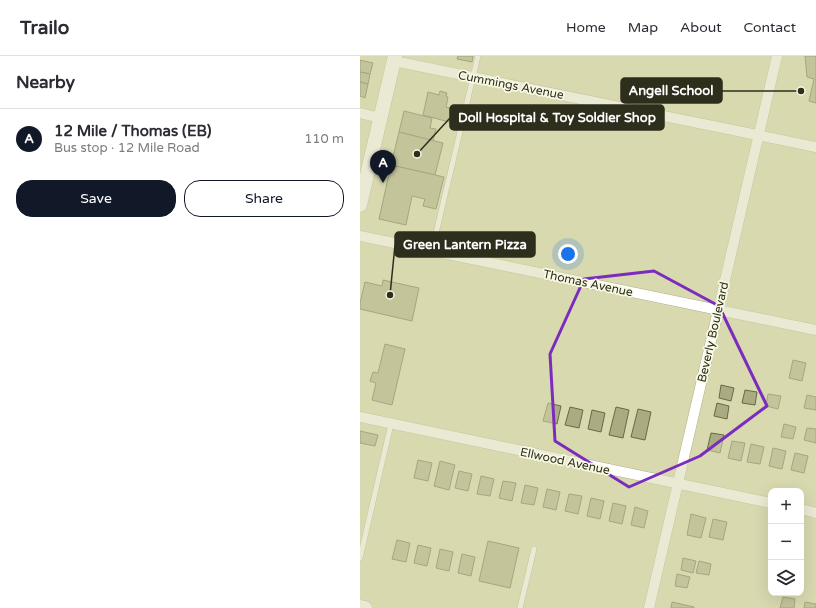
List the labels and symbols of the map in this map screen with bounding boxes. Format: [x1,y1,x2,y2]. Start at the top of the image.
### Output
street label: Cummings Avenue [457,68,565,102]
callout: Angell School [621,78,722,103]
text: Angell School [629,83,713,99]
callout: Doll Hospital & Toy Soldier Shop [450,105,664,130]
text: Doll Hospital & Toy Soldier Shop [458,110,656,126]
pin: A [370,150,396,183]
callout: Green Lantern Pizza [395,232,535,257]
text: Green Lantern Pizza [403,237,527,253]
your location [558,244,578,264]
street label: Thomas Avenue [542,267,634,299]
street label: Beverly Boulevard [695,280,731,384]
street label: Ellwood Avenue [519,445,611,477]

